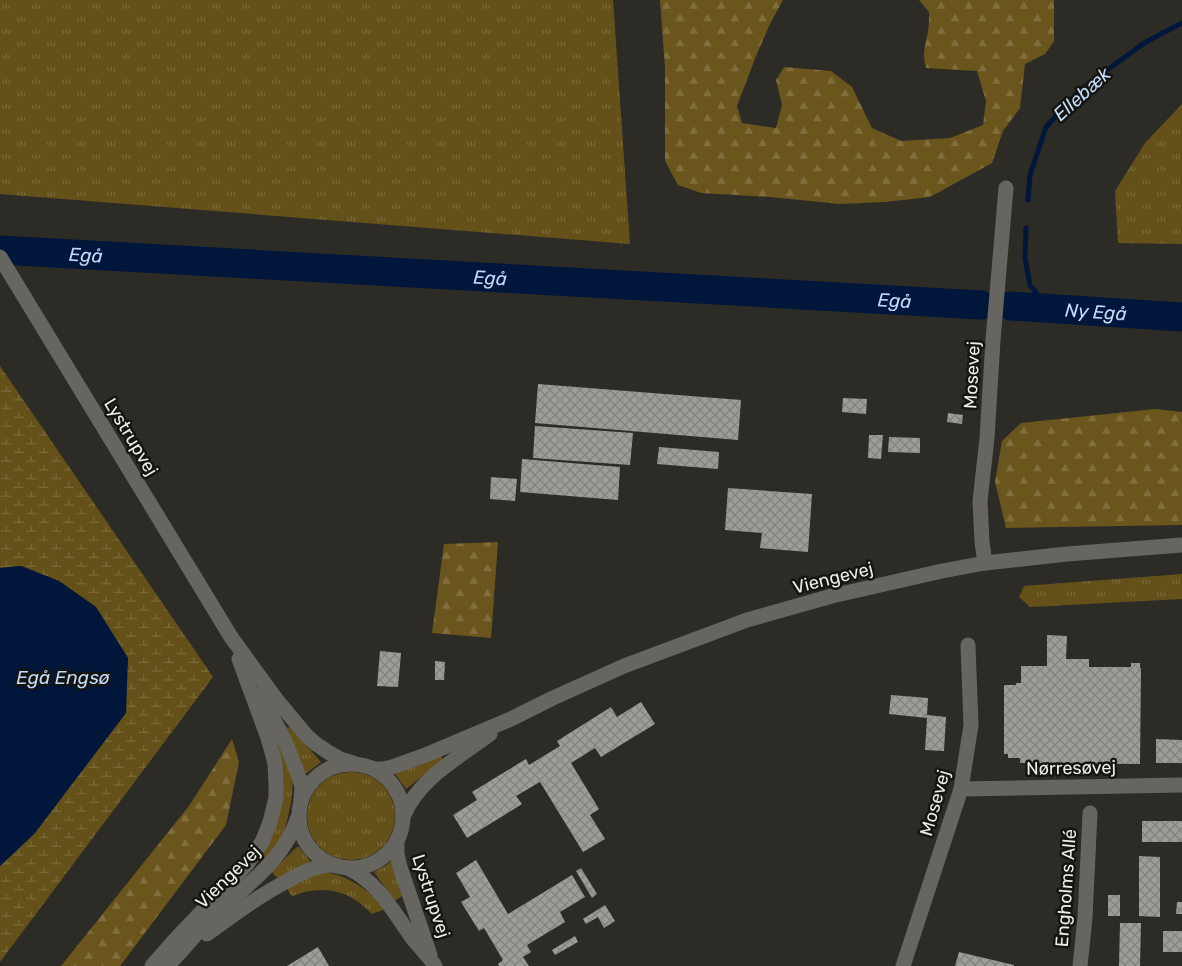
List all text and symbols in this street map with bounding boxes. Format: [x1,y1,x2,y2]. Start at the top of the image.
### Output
water label: Ellebæk [1049,62,1116,126]
water label: Egå [68,242,103,267]
water label: Egå [473,265,508,290]
water label: Egå [877,288,912,313]
water label: Ny Egå [1064,298,1127,325]
street label: Mosevej [959,341,985,409]
street label: Lystrupvej [99,394,163,480]
street label: Viengevej [791,557,875,599]
water label: Egå Engsø [16,666,110,689]
street label: Nørresøvej [1026,756,1116,780]
street label: Mosevej [915,767,955,839]
street label: Engholms Allé [1051,828,1081,948]
street label: Viengevej [191,841,265,913]
street label: Lystrupvej [407,851,455,941]

